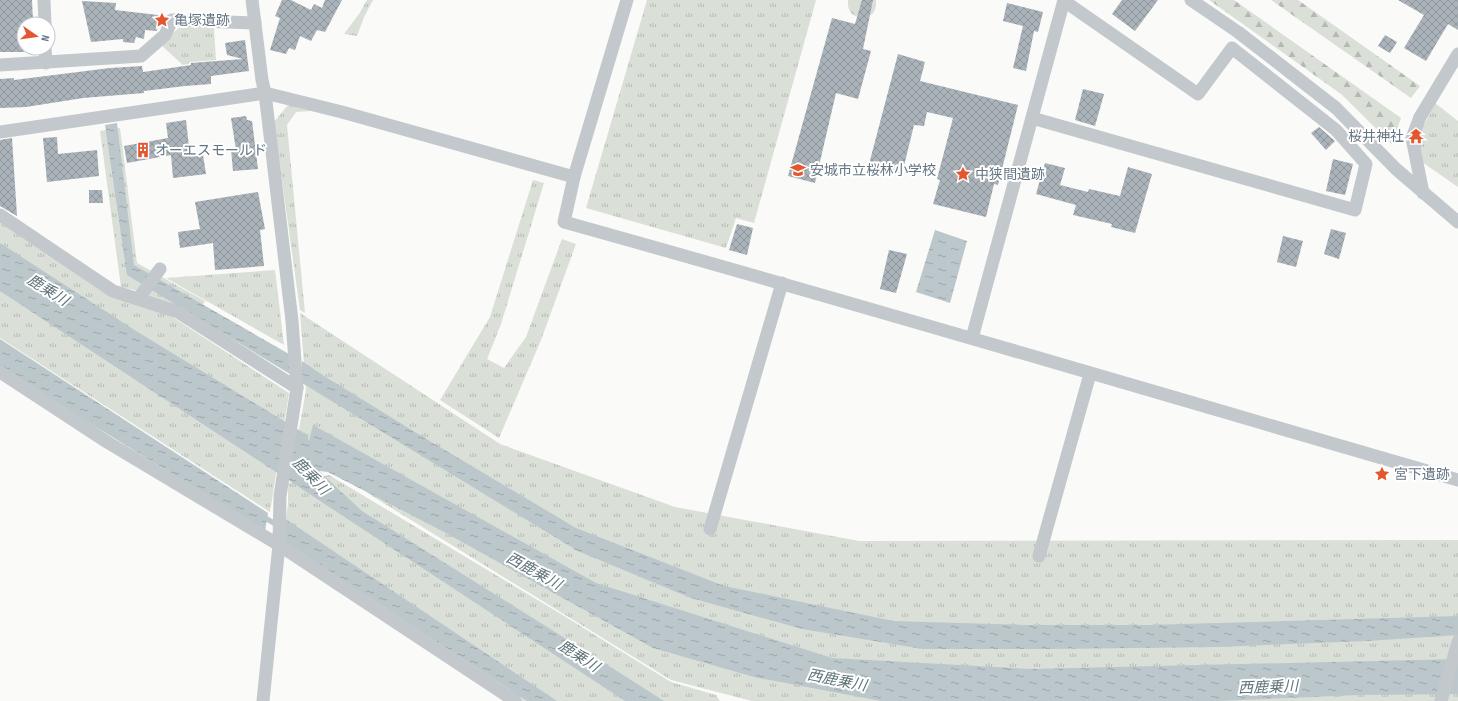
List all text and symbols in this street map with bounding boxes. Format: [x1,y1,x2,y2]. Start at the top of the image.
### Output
place icon: 亀塚遺跡 [153,11,171,29]
place label: 亀塚遺跡 [174,12,230,29]
north arrow [16,16,56,56]
text: N [38,34,52,43]
temple icon: 桜井神社 [1407,127,1425,145]
place label: 桜井神社 [1348,128,1404,145]
building icon: オーエスモールド [134,141,152,159]
place label: オーエスモールド [155,142,267,159]
school or university icon: 安城市立桜林小学校 [789,161,807,179]
place label: 安城市立桜林小学校 [810,162,936,179]
place icon: 中狭間遺跡 [954,165,972,183]
place label: 中狭間遺跡 [975,166,1045,183]
water label: 鹿乗川 [24,270,74,311]
water label: 鹿乗川 [288,454,334,501]
place icon: 宮下遺跡 [1373,465,1391,483]
place label: 宮下遺跡 [1394,466,1450,483]
water label: 西鹿乗川 [503,549,566,595]
water label: 鹿乗川 [555,636,604,678]
water label: 西鹿乗川 [806,665,870,696]
water label: 西鹿乗川 [1238,677,1300,698]

